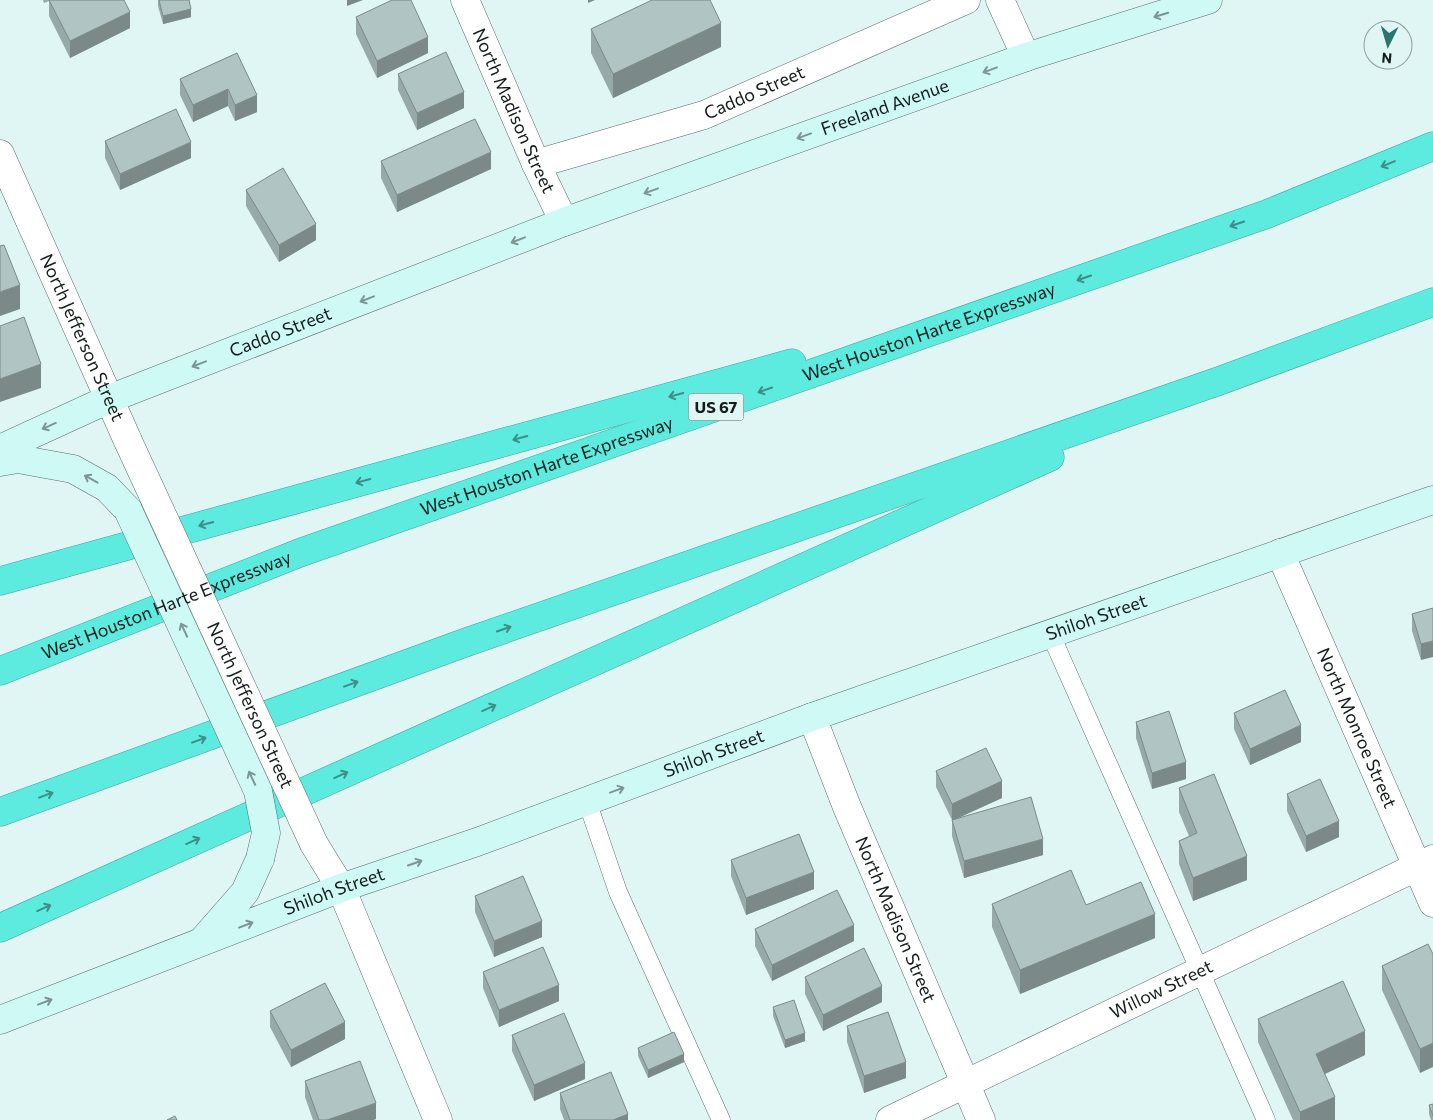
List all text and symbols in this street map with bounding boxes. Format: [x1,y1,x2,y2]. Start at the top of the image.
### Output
one-way arrow [1154,10,1170,20]
north arrow [1363,20,1413,70]
street label: North Madison Street [469,25,560,196]
text: N [1381,50,1393,67]
street label: Caddo Street [700,60,808,124]
one-way arrow [983,66,998,75]
street label: Freeland Avenue [818,73,952,139]
one-way arrow [797,132,812,141]
one-way arrow [1381,160,1396,169]
one-way arrow [644,187,659,196]
one-way arrow [1230,220,1245,229]
one-way arrow [511,235,526,245]
street label: North Jefferson Street [36,250,130,424]
one-way arrow [1076,274,1092,283]
street label: West Houston Harte Expressway [799,277,1058,386]
one-way arrow [360,294,375,304]
street label: Caddo Street [226,302,334,361]
one-way arrow [192,360,207,369]
one-way arrow [758,386,773,395]
one-way arrow [669,390,685,400]
road number: US 67 [688,394,744,421]
street label: West Houston Harte Expressway [417,411,676,520]
one-way arrow [42,422,57,432]
one-way arrow [512,434,528,443]
one-way arrow [84,474,99,483]
one-way arrow [355,477,371,486]
one-way arrow [199,520,215,530]
street label: West Houston Harte Expressway [38,545,294,664]
street label: Shiloh Street [1043,589,1149,644]
street label: North Jefferson Street [203,618,299,791]
one-way arrow [179,623,188,638]
one-way arrow [496,624,511,633]
street label: North Monroe Street [1313,644,1402,811]
one-way arrow [343,679,358,688]
one-way arrow [481,703,496,713]
street label: Shiloh Street [660,724,767,781]
one-way arrow [190,735,206,744]
one-way arrow [333,769,348,779]
one-way arrow [247,771,256,786]
one-way arrow [609,785,624,794]
one-way arrow [38,790,53,799]
street label: North Madison Street [851,833,941,1005]
one-way arrow [185,836,200,846]
one-way arrow [407,858,422,867]
street label: Shiloh Street [280,862,387,919]
one-way arrow [37,902,52,912]
one-way arrow [238,920,253,929]
street label: Willow Street [1106,955,1216,1023]
one-way arrow [37,997,53,1006]

